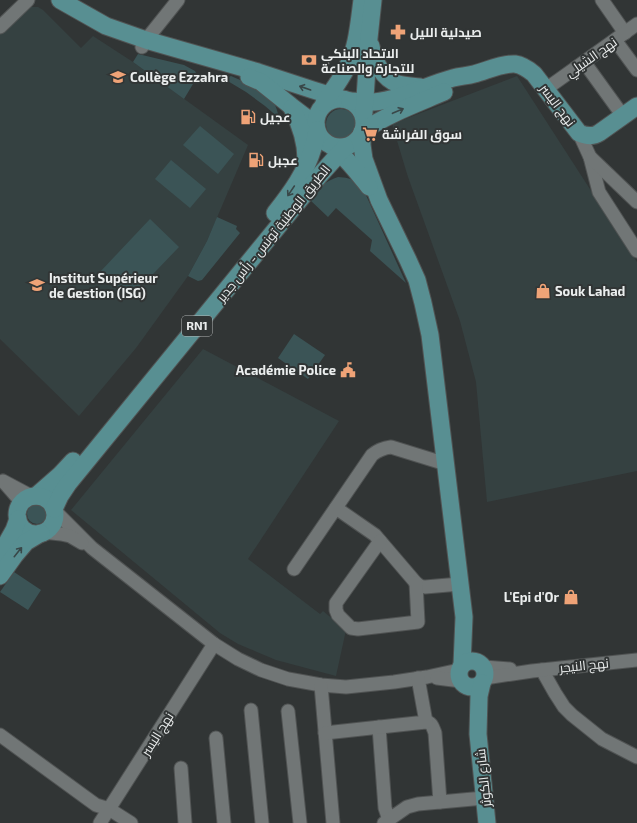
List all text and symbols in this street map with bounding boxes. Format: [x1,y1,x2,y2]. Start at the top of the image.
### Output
pharmacy icon: صيدلية الليل [389,23,407,41]
place label: صيدلية الليل [410,24,482,40]
street label: نهج الشيلي [562,34,621,83]
place label: الاتحاد البنكي للتجارة والصناعة [321,45,414,77]
bank icon: الاتحاد البنكي للتجارة والصناعة [300,51,318,69]
school or university icon: Collège Ezzahra [109,68,127,86]
place label: Collège Ezzahra [130,69,228,85]
street label: نهج اليسر [536,80,579,130]
one-way arrow [299,83,311,91]
one-way arrow [391,107,403,115]
fuel station icon: عجيل [239,108,257,126]
place label: عجيل [260,109,291,125]
supermarket icon: سوق الفراشة [361,125,379,143]
place label: سوق الفراشة [382,126,462,143]
fuel station icon: عجبل [247,151,265,169]
place label: عجبل [268,152,298,168]
street label: الطريق الوطنية تونس - رأس جدير [212,161,333,305]
one-way arrow [287,185,295,196]
place label: Institut Supérieur de Gestion (ISG) [49,270,158,301]
school or university icon: Institut Supérieur de Gestion (ISG) [28,276,46,294]
shop icon: Souk Lahad [534,282,552,300]
place label: Souk Lahad [555,283,625,299]
road number: RN1 [182,316,212,336]
public building icon: Académie Police [339,361,357,379]
place label: Académie Police [236,362,336,378]
one-way arrow [13,546,22,557]
shop icon: L'Epi d'Or [562,588,580,606]
place label: L'Epi d'Or [504,589,559,605]
street label: نهج النيجر [558,654,610,677]
street label: نهج اليسر [137,709,178,760]
street label: شارع الكوثر [472,748,495,809]

